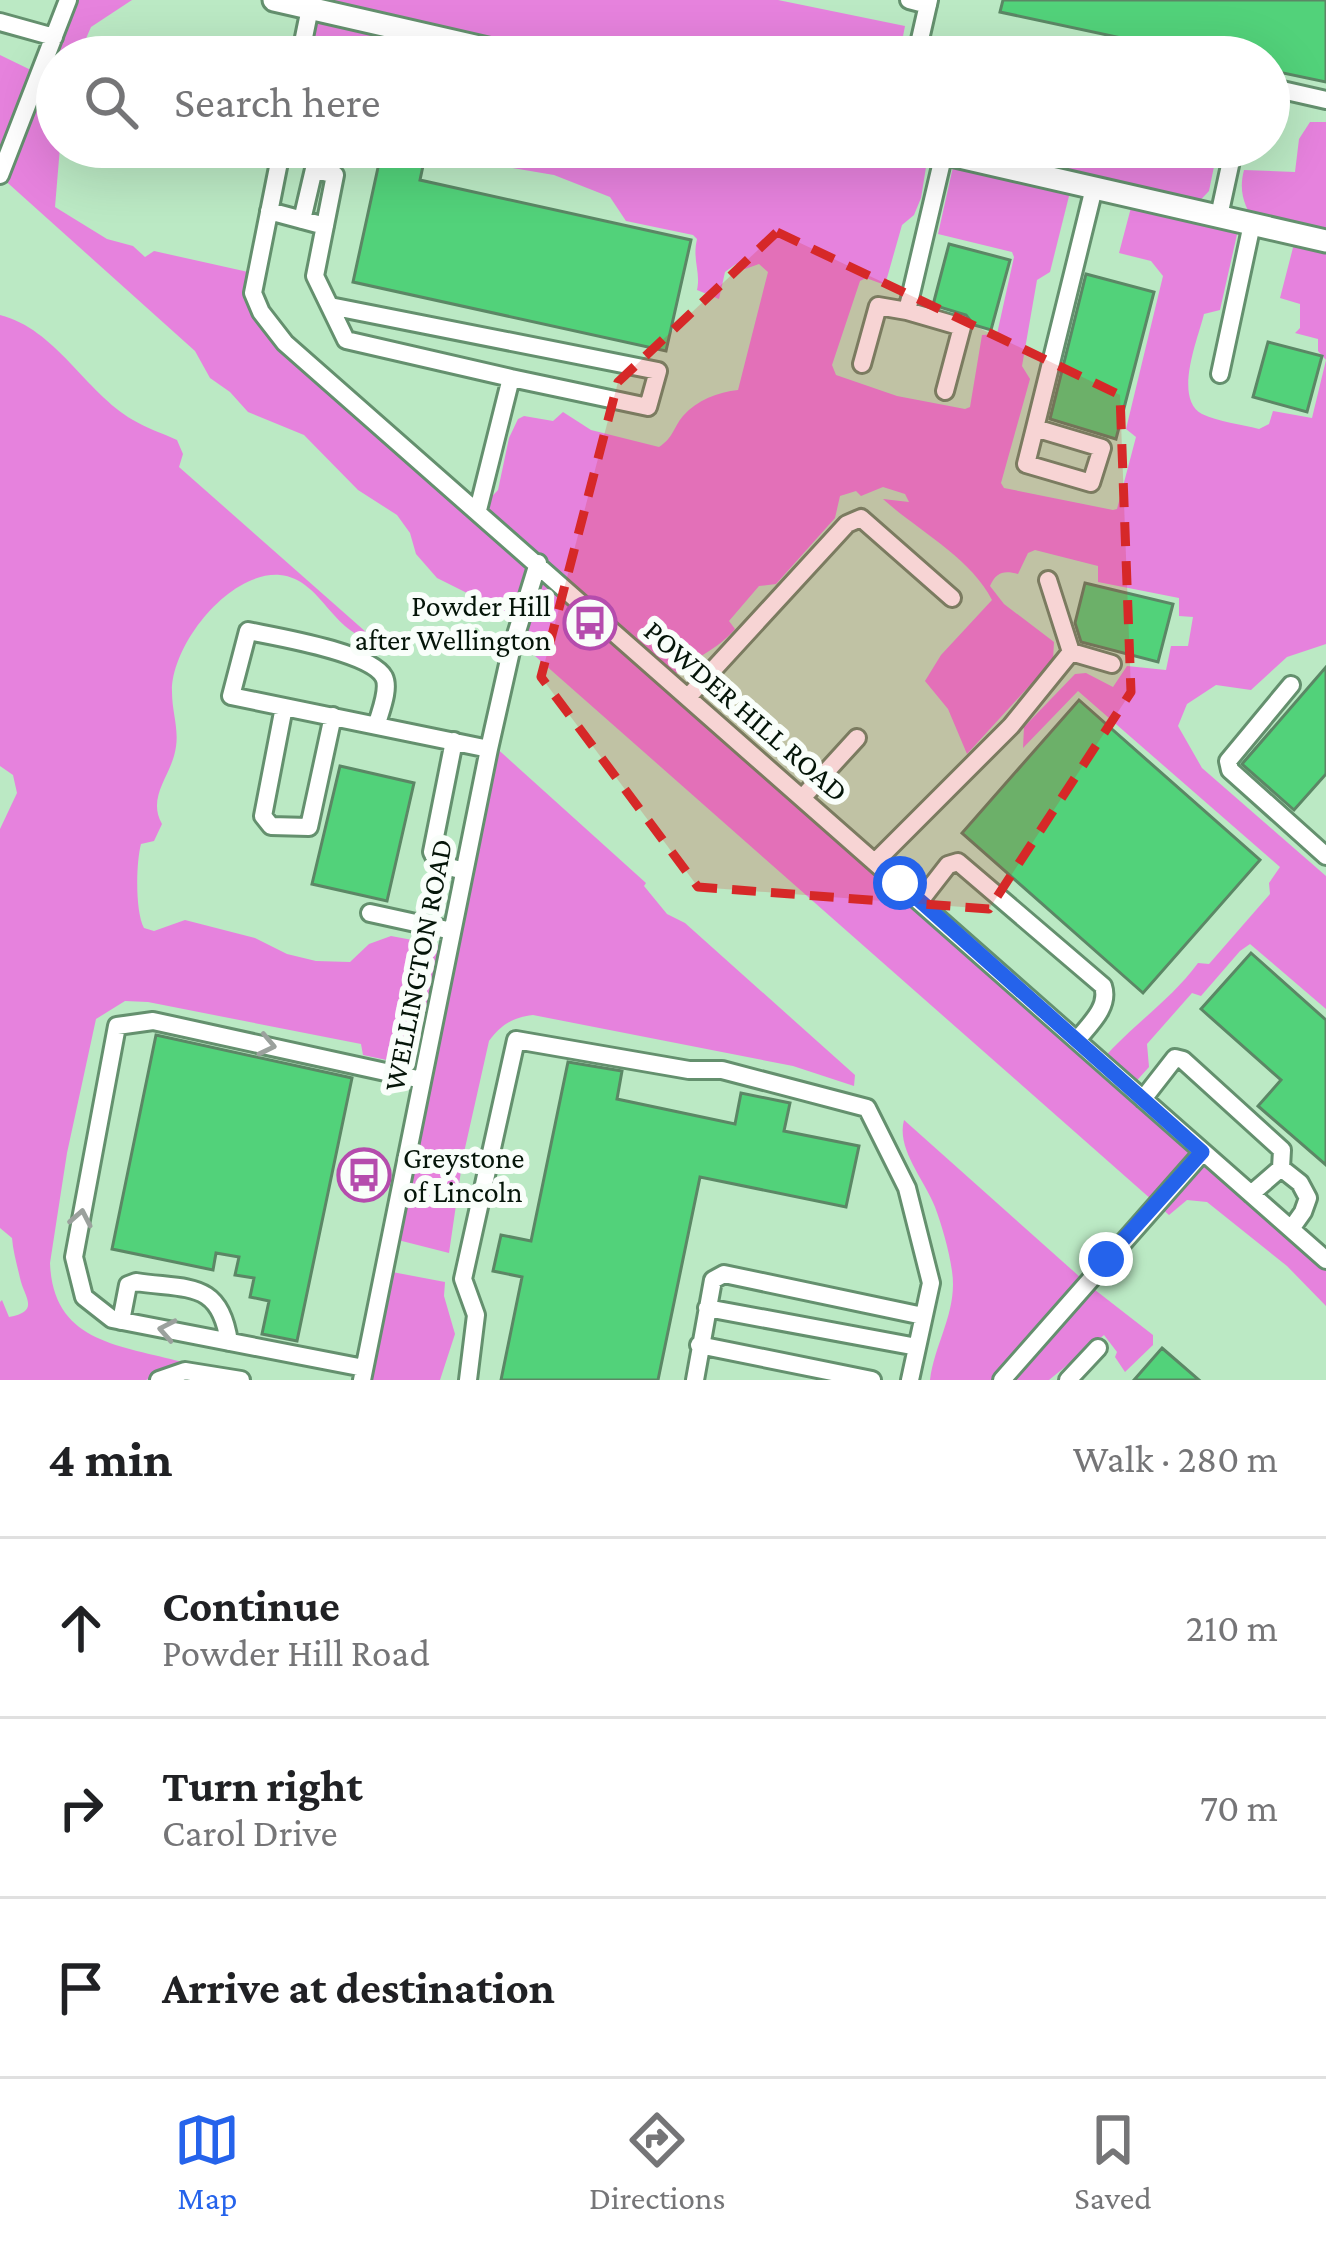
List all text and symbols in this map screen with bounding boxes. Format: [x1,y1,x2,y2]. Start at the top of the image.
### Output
search box [36,36,1290,168]
icon: search [78,69,144,135]
text: Search here [174,77,381,127]
place label: Powder Hill after Wellington [355,589,551,657]
bus stop icon: Powder Hill after Wellington [562,595,618,651]
street label: POWDER HILL ROAD [638,613,855,808]
street label: WELLINGTON ROAD [377,836,458,1094]
route start [873,856,927,910]
one-way arrow [257,1032,277,1057]
place label: Greystone of Lincoln [403,1141,524,1208]
bus stop icon: Greystone of Lincoln [336,1147,392,1203]
one-way arrow [67,1208,93,1228]
route end [1079,1232,1133,1286]
one-way arrow [157,1318,177,1344]
text: 4 min [48,1430,173,1487]
text: Walk · 280 m [1073,1437,1278,1480]
text: Continue [162,1581,340,1631]
icon: ahead [48,1595,114,1661]
text: 210 m [1186,1606,1278,1649]
text: Powder Hill Road [162,1631,430,1674]
text: Turn right [162,1761,363,1811]
icon: right [48,1775,114,1841]
text: 70 m [1200,1786,1278,1829]
text: Carol Drive [162,1811,338,1854]
icon: arrive [48,1955,114,2021]
text: Arrive at destination [162,1963,555,2013]
tab: Map [174,2107,240,2216]
tab: Directions [589,2107,726,2216]
tab: Saved [1074,2107,1152,2216]

